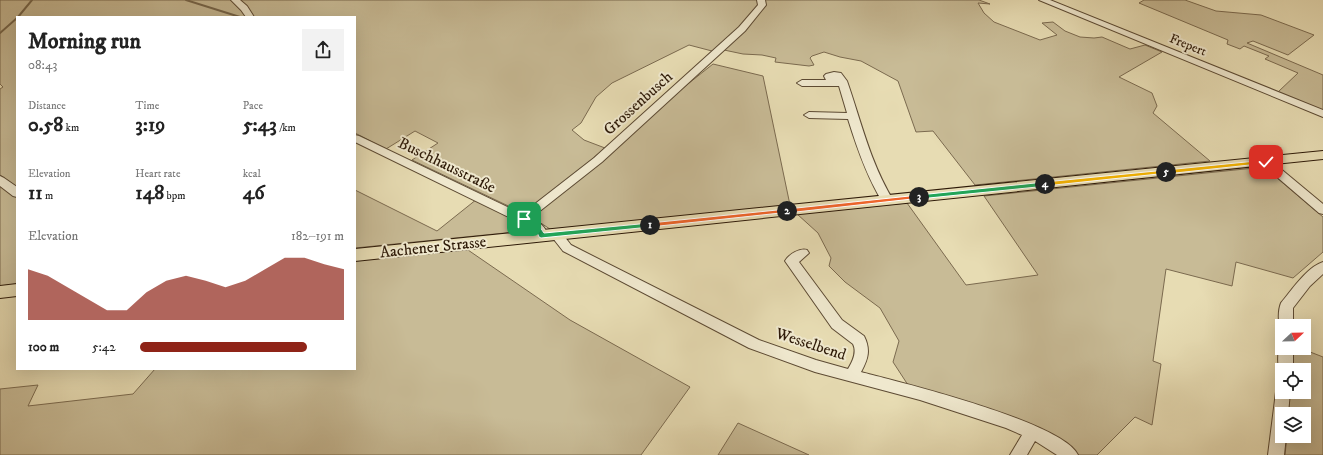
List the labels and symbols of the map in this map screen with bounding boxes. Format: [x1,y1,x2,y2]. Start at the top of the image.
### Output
street label: Frepert [1167,30,1209,60]
street label: Grossenbusch [599,66,677,139]
street label: Buschhausstraße [395,133,499,197]
pin [1249,145,1283,179]
pin: 5 [1156,162,1176,182]
pin: 4 [1035,174,1055,194]
pin: 3 [909,187,929,207]
pin: 2 [777,201,797,221]
pin [507,202,541,236]
pin: 1 [640,215,660,235]
street label: Aachener Strasse [379,231,487,263]
north arrow [1275,319,1311,355]
street label: Wesselbend [772,323,849,365]

